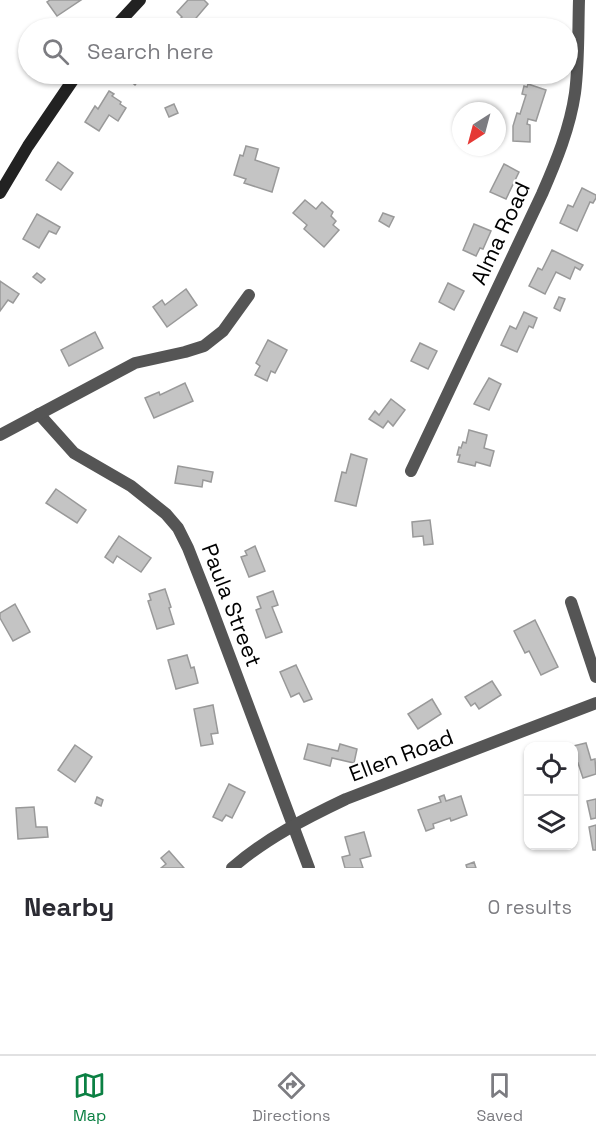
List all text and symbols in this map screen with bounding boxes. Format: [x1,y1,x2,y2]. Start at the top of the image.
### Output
search box [18,18,578,84]
icon: search [39,35,72,68]
text: Search here [87,37,214,65]
north arrow [452,102,506,156]
street label: Alma Road [464,177,536,289]
street label: Paula Street [196,539,268,671]
street label: Ellen Road [345,722,457,788]
map controls [524,742,578,850]
button: locate [524,742,578,796]
button: layers [524,796,578,850]
text: Nearby [24,890,114,924]
text: 0 results [488,894,572,920]
tab: Map [73,1069,106,1126]
tab: Directions [252,1069,331,1126]
tab: Saved [476,1069,523,1126]

